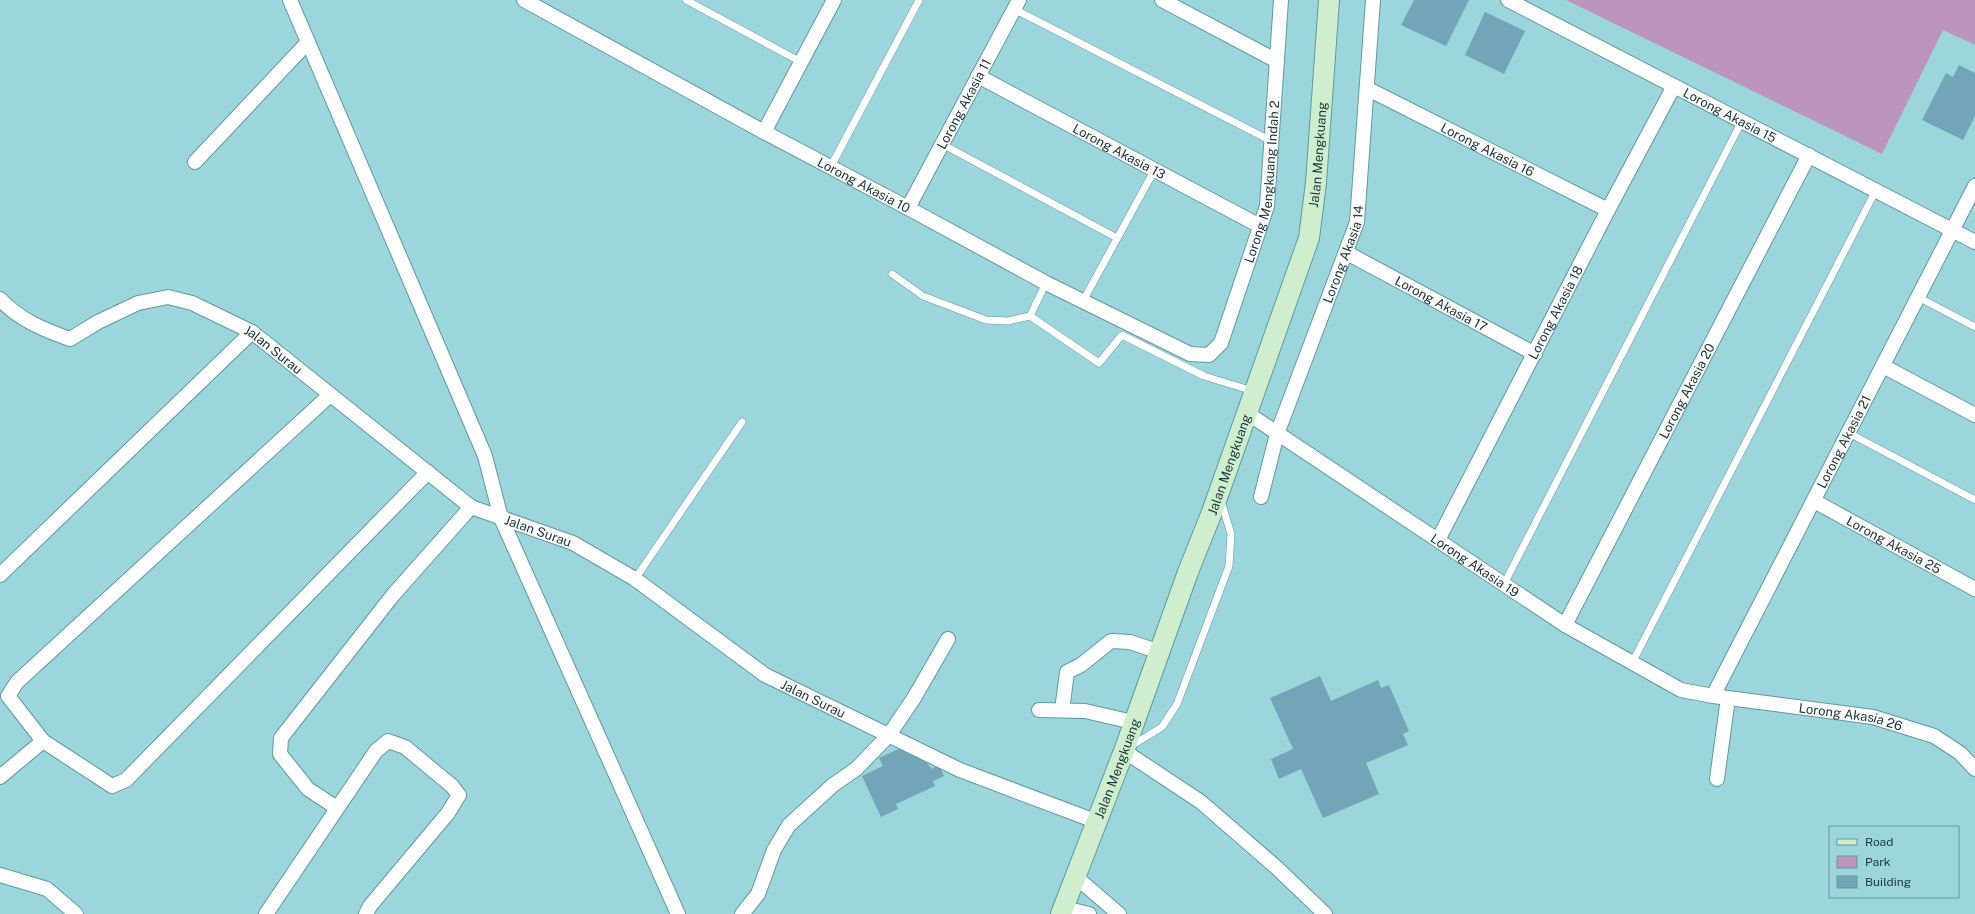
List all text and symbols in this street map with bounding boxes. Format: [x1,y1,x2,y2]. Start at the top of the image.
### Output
street label: Lorong Akasia 11 [934,56,994,152]
street label: Lorong Akasia 15 [1681,85,1779,146]
street label: Lorong Mengkuang Indah 2 [1241,100,1282,265]
street label: Jalan Mengkuang [1306,101,1330,208]
street label: Lorong Akasia 16 [1438,120,1537,180]
street label: Lorong Akasia 13 [1070,121,1168,182]
street label: Lorong Akasia 10 [815,155,913,216]
street label: Lorong Akasia 14 [1320,205,1366,305]
street label: Lorong Akasia 18 [1525,263,1586,362]
street label: Lorong Akasia 17 [1392,273,1490,335]
street label: Jalan Surau [242,322,305,377]
street label: Lorong Akasia 20 [1656,341,1718,441]
street label: Lorong Akasia 21 [1814,393,1874,491]
street label: Jalan Mengkuang [1205,412,1254,517]
street label: Jalan Surau [502,512,573,550]
street label: Lorong Akasia 25 [1844,513,1943,577]
street label: Lorong Akasia 19 [1428,531,1522,600]
street label: Jalan Surau [778,677,848,721]
street label: Lorong Akasia 26 [1798,700,1904,734]
street label: Jalan Mengkuang [1092,716,1143,821]
legend [1829,826,1959,898]
text: Road [1865,835,1893,849]
text: Park [1865,855,1891,869]
text: Building [1865,875,1911,889]

